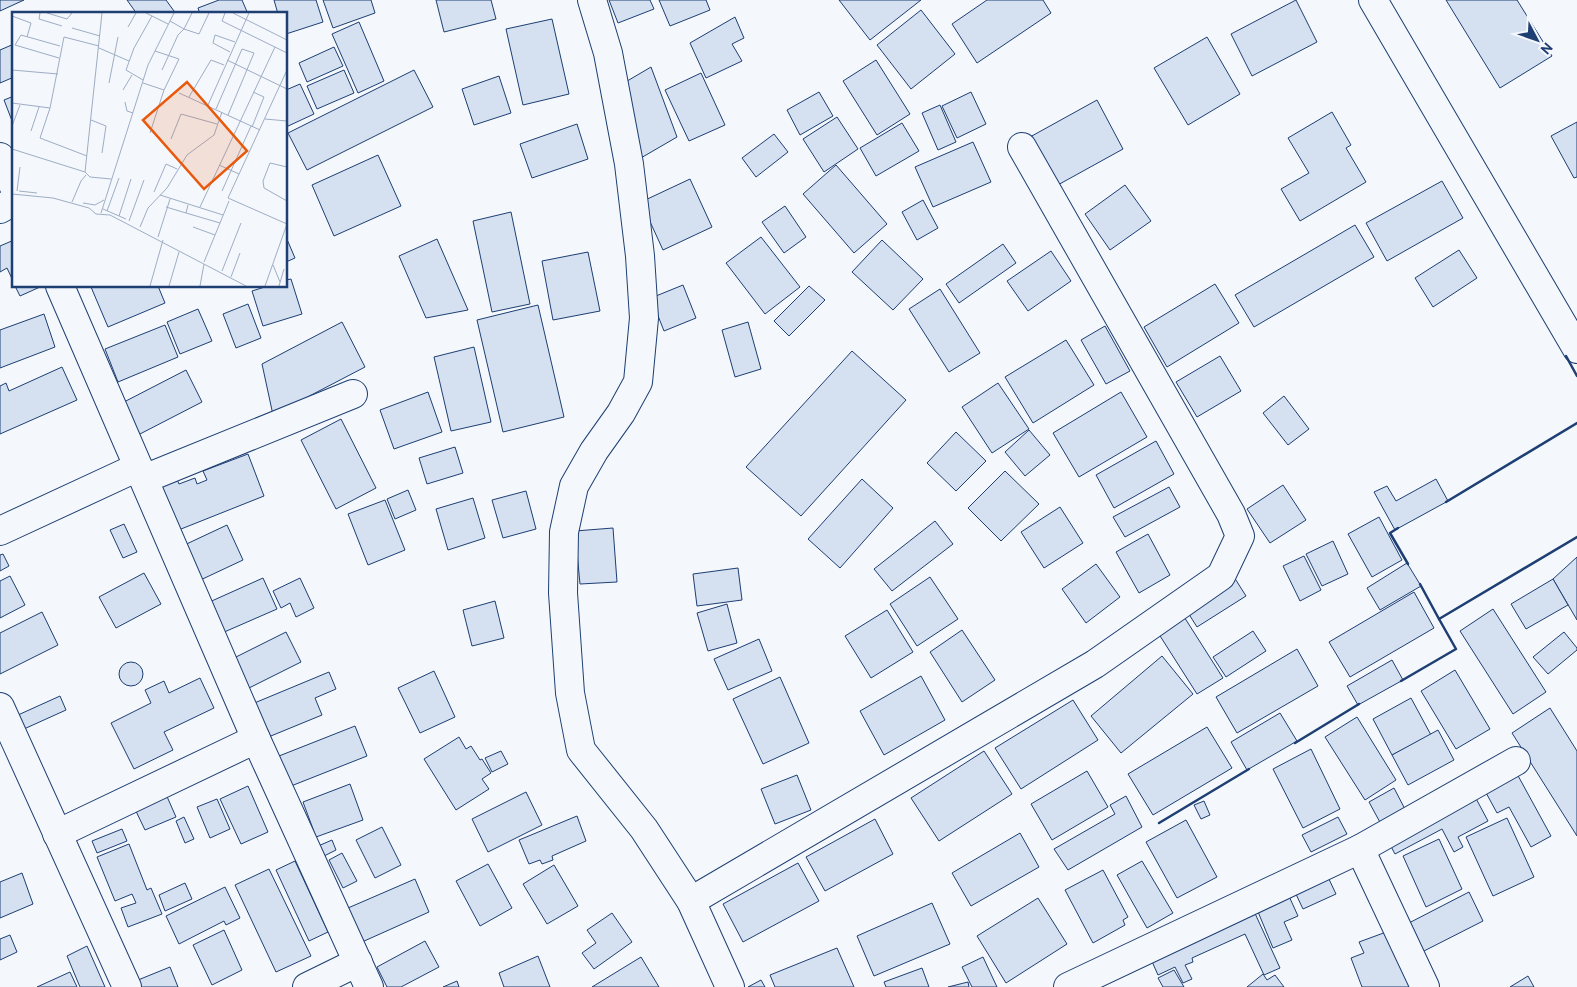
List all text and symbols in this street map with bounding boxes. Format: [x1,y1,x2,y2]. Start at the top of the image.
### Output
inset map [12,12,288,288]
north arrow [1512,15,1562,65]
text: N [1536,38,1555,57]

